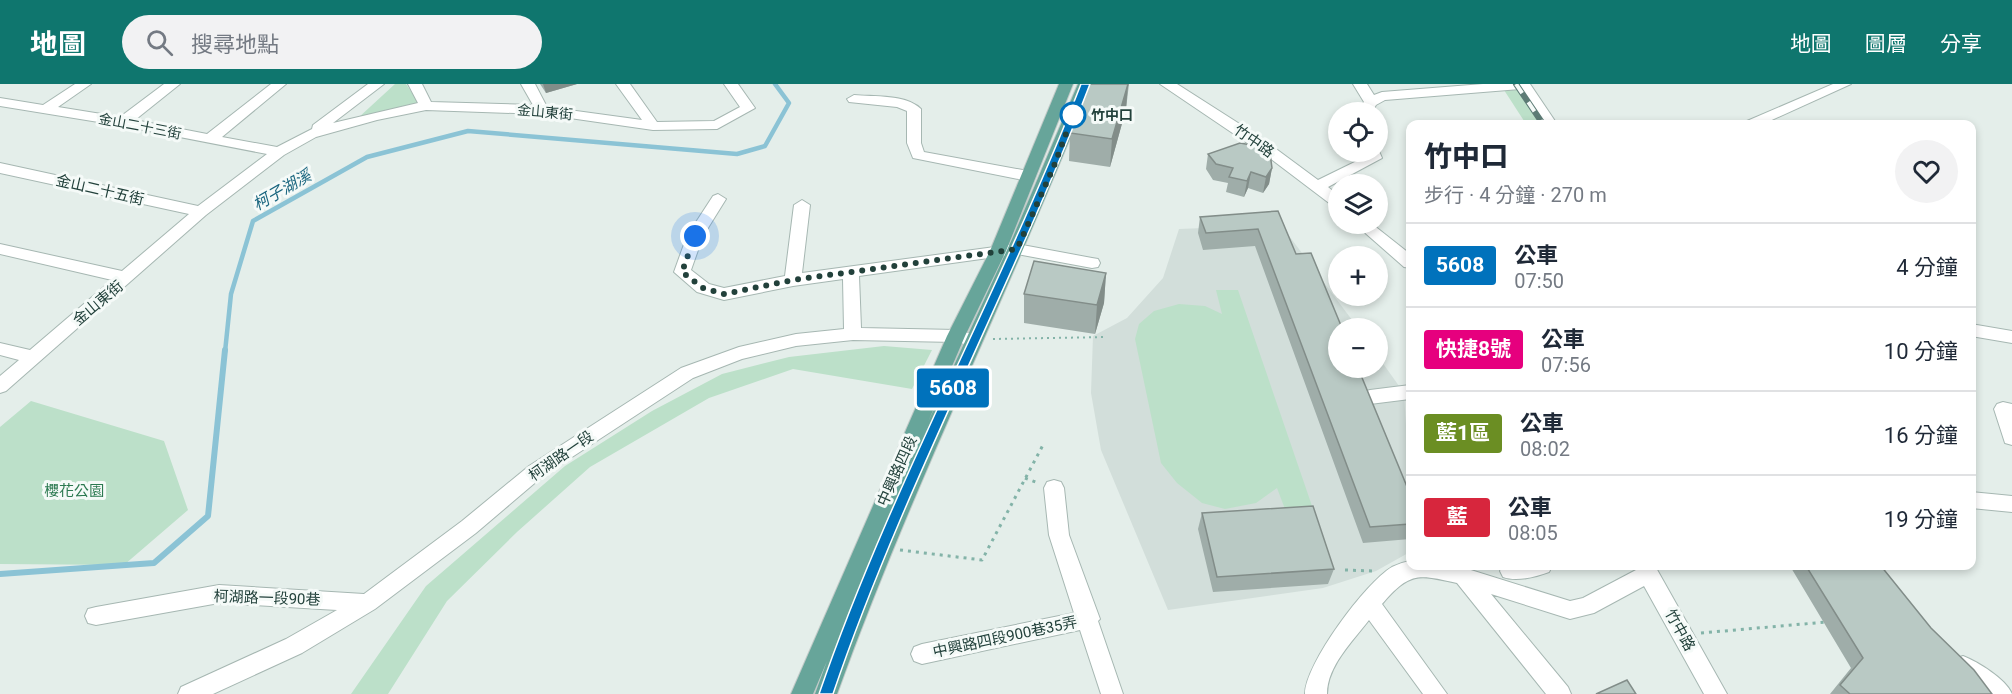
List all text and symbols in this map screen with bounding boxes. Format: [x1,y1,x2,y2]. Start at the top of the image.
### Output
search box [122,15,542,69]
icon: search [143,26,176,59]
text: 地圖 [30,28,86,61]
text: 搜尋地點 [191,32,279,57]
text: 地圖 [1790,32,1832,56]
text: 圖層 [1865,32,1907,56]
text: 分享 [1940,32,1982,56]
street label: 金山東街 [516,102,574,122]
marker: 竹中口 [1060,102,1086,128]
map controls [1328,102,1388,378]
button: locate [1328,102,1388,162]
place label: 竹中口 [1091,107,1133,123]
street label: 金山二十三街 [97,110,183,142]
street label: 竹中路 [1230,121,1278,161]
text: 竹中口 [1424,140,1508,173]
button: heart [1895,140,1958,203]
water label: 柯子湖溪 [250,165,316,214]
street label: 金山二十五街 [54,171,146,209]
button: layers [1328,174,1388,234]
text: 步行 · 4 分鐘 · 270 m [1424,183,1607,207]
your location [680,221,710,251]
text: 公車 [1514,243,1558,268]
button: + [1328,246,1388,306]
text: 5608 [1436,253,1484,277]
text: 4 分鐘 [1896,255,1958,280]
text: 07:50 [1514,269,1564,293]
street label: 金山東街 [69,277,127,329]
button: − [1328,318,1388,378]
text: 公車 [1541,327,1585,352]
text: 快捷8號 [1436,337,1511,361]
text: 10 分鐘 [1884,339,1958,364]
text: 07:56 [1541,353,1591,377]
line badge: 5608 [911,368,995,408]
text: 5608 [929,376,977,400]
text: 公車 [1520,411,1564,436]
text: 藍1區 [1436,421,1490,445]
text: 16 分鐘 [1884,423,1958,448]
street label: 柯湖路一段 [525,427,597,485]
street label: 中興路四段 [874,433,920,509]
text: 08:02 [1520,437,1570,461]
park label: 櫻花公園 [44,482,104,500]
text: 公車 [1508,495,1552,520]
text: 藍 [1447,505,1468,529]
text: 19 分鐘 [1884,507,1958,532]
text: 08:05 [1508,521,1558,545]
street label: 柯湖路一段90巷 [213,587,321,609]
street label: 竹中路 [1661,606,1699,654]
street label: 中興路四段900巷35弄 [931,613,1079,661]

